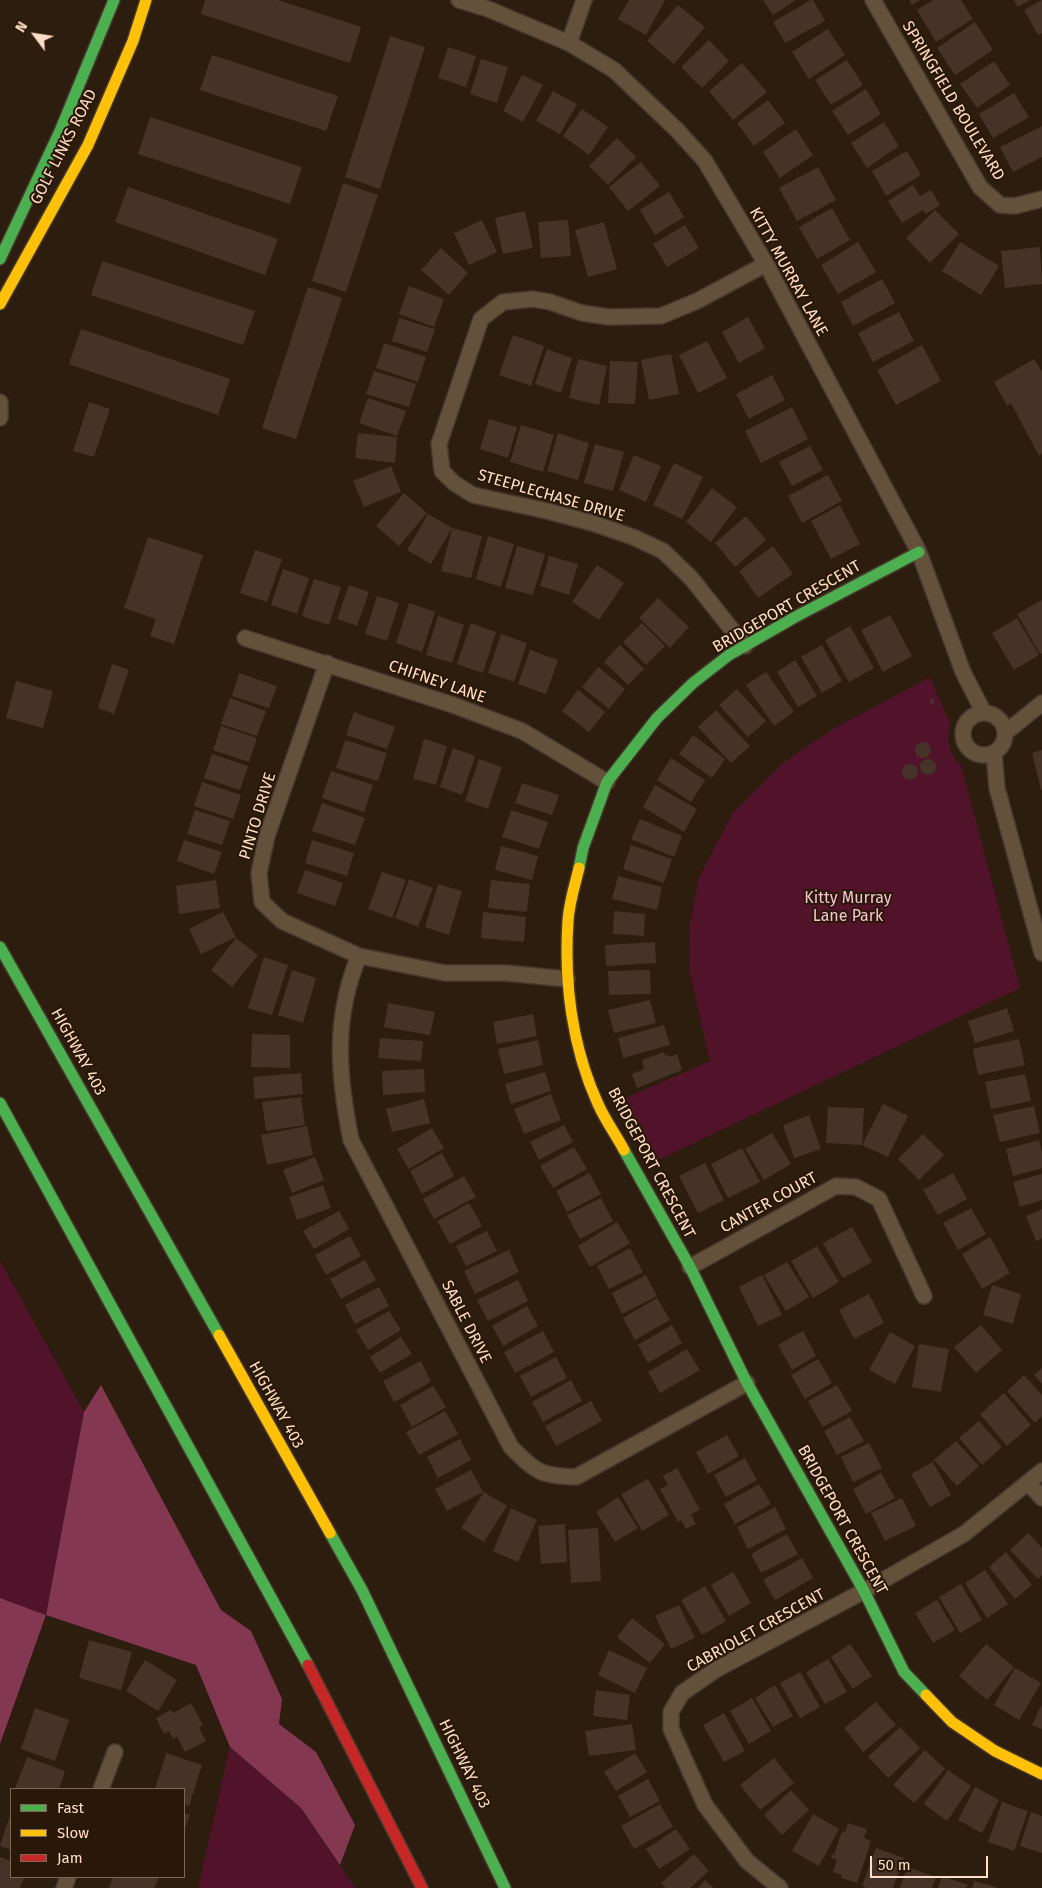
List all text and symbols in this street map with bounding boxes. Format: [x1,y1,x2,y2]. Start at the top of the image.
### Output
north arrow [10,10,60,60]
street label: SPRINGFIELD BOULEVARD [898,18,1008,184]
text: N [12,19,31,35]
street label: GOLF LINKS ROAD [27,86,101,208]
street label: KITTY MURRAY LANE [745,204,831,340]
street label: STEEPLECHASE DRIVE [475,466,627,526]
street label: BRIDGEPORT CRESCENT [710,557,864,657]
street label: CHIFNEY LANE [386,656,488,708]
street label: PINTO DRIVE [236,770,280,862]
park label: Kitty Murray Lane Park [804,889,892,927]
street label: HIGHWAY 403 [46,1005,110,1099]
street label: BRIDGEPORT CRESCENT [603,1084,699,1242]
street label: CANTER COURT [717,1168,821,1238]
street label: SABLE DRIVE [437,1277,495,1367]
street label: HIGHWAY 403 [244,1358,308,1452]
street label: BRIDGEPORT CRESCENT [793,1442,891,1598]
street label: CABRIOLET CRESCENT [684,1585,828,1677]
street label: HIGHWAY 403 [434,1716,494,1812]
legend [10,1788,185,1878]
text: Fast [57,1799,84,1817]
text: Slow [57,1824,89,1842]
scale bar [872,1846,990,1878]
text: Jam [57,1849,83,1867]
text: 50 m [878,1856,911,1874]

